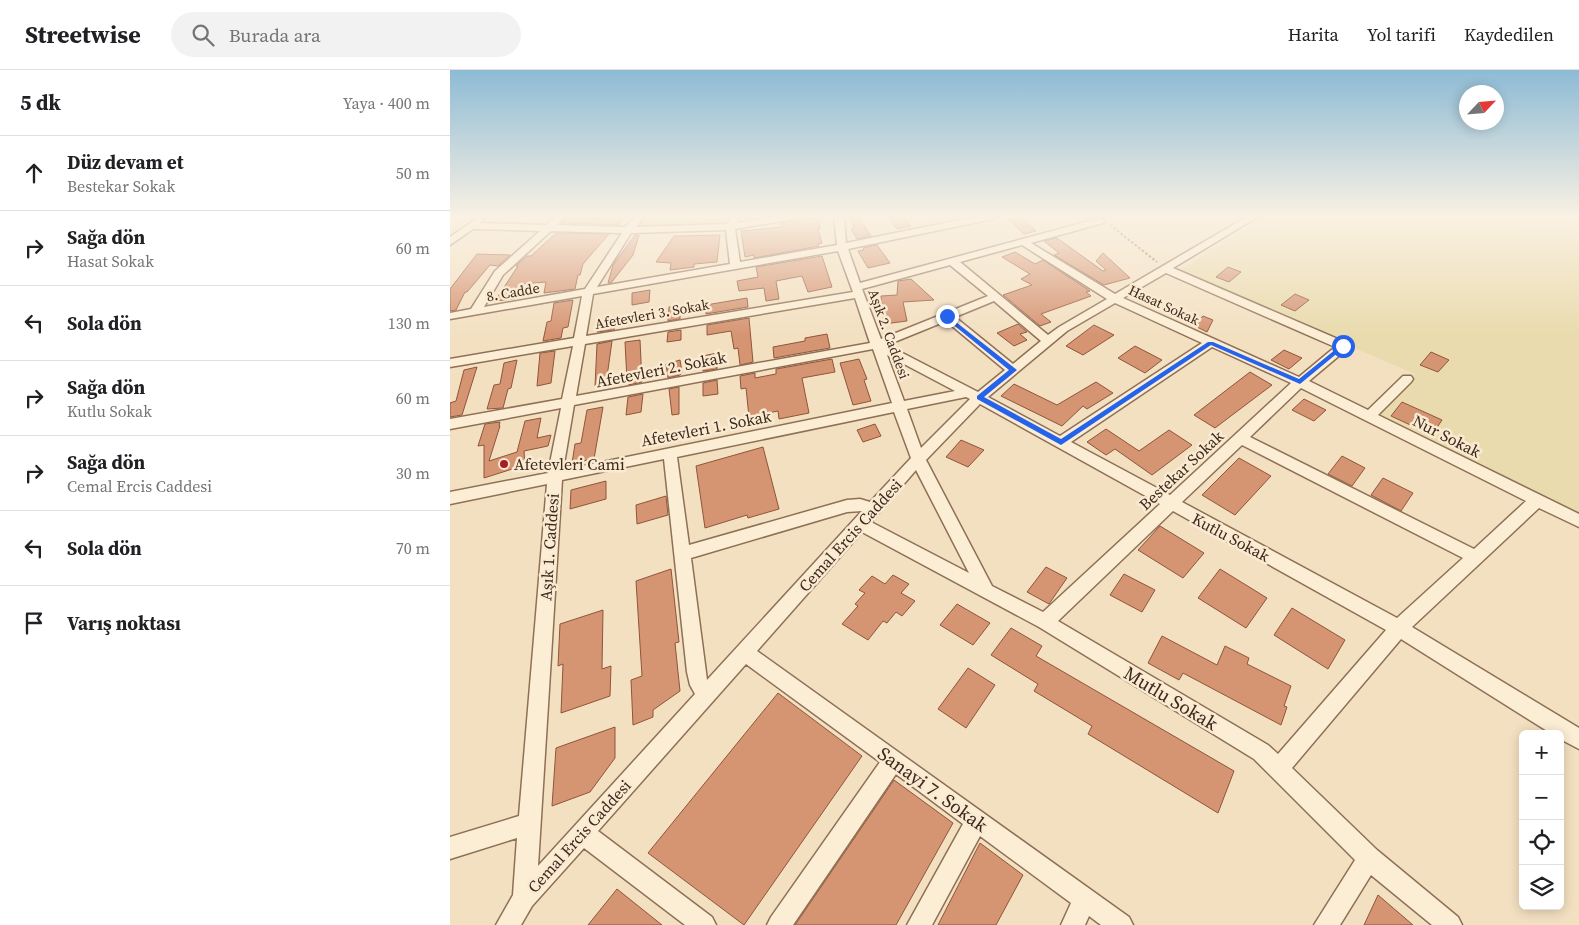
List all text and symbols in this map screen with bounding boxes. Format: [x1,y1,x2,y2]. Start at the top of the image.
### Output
search box [171,12,521,57]
text: Streetwise [25,18,141,51]
icon: search [189,21,217,49]
text: Burada ara [229,22,321,48]
text: Harita [1288,22,1339,47]
text: Yol tarifi [1367,22,1436,47]
text: Kaydedilen [1464,22,1554,47]
north arrow [1459,85,1504,130]
text: 5 dk [20,88,61,117]
text: Yaya · 400 m [343,92,430,114]
text: Düz devam et [67,149,184,175]
icon: ahead [20,159,48,187]
text: 50 m [396,162,430,184]
text: Bestekar Sokak [67,175,175,197]
text: Sağa dön [67,224,145,250]
icon: right [20,234,48,262]
text: 60 m [396,237,430,259]
text: Hasat Sokak [67,250,154,272]
street label: 8. Cadde [485,278,541,306]
street label: Hasat Sokak [1125,280,1203,330]
street label: Aşık 2. Caddesi [864,286,914,382]
street label: Afetevleri 3. Sokak [593,294,711,334]
route end [936,305,959,328]
icon: left [20,309,48,337]
text: Sola dön [67,310,142,336]
text: 130 m [388,312,430,334]
route start [1332,335,1355,358]
street label: Afetevleri 2. Sokak [594,346,728,392]
text: Sağa dön [67,374,145,400]
icon: right [20,384,48,412]
text: 60 m [396,387,430,409]
text: Kutlu Sokak [67,400,152,422]
street label: Afetevleri 1. Sokak [639,405,773,451]
street label: Nur Sokak [1409,409,1485,463]
street label: Bestekar Sokak [1134,425,1228,515]
text: Sağa dön [67,449,145,475]
place label: Afetevleri Cami [514,453,625,475]
marker: Afetevleri Cami [498,458,510,470]
icon: right [20,459,48,487]
text: 30 m [396,462,430,484]
street label: Cemal Ercis Caddesi [793,474,907,596]
text: Cemal Ercis Caddesi [67,475,212,497]
street label: Aşık 1. Caddesi [534,492,564,601]
street label: Kutlu Sokak [1188,507,1274,567]
icon: left [20,534,48,562]
text: Sola dön [67,535,142,561]
text: 70 m [396,537,430,559]
icon: arrive [20,609,48,637]
text: Varış noktası [67,610,181,636]
street label: Mutlu Sokak [1119,660,1223,737]
map controls [1519,730,1564,910]
button: + [1519,730,1564,775]
street label: Sanayi 7. Sokak [873,740,994,838]
street label: Cemal Ercis Caddesi [522,775,636,897]
button: − [1519,775,1564,820]
button: locate [1519,820,1564,865]
button: layers [1519,865,1564,910]

